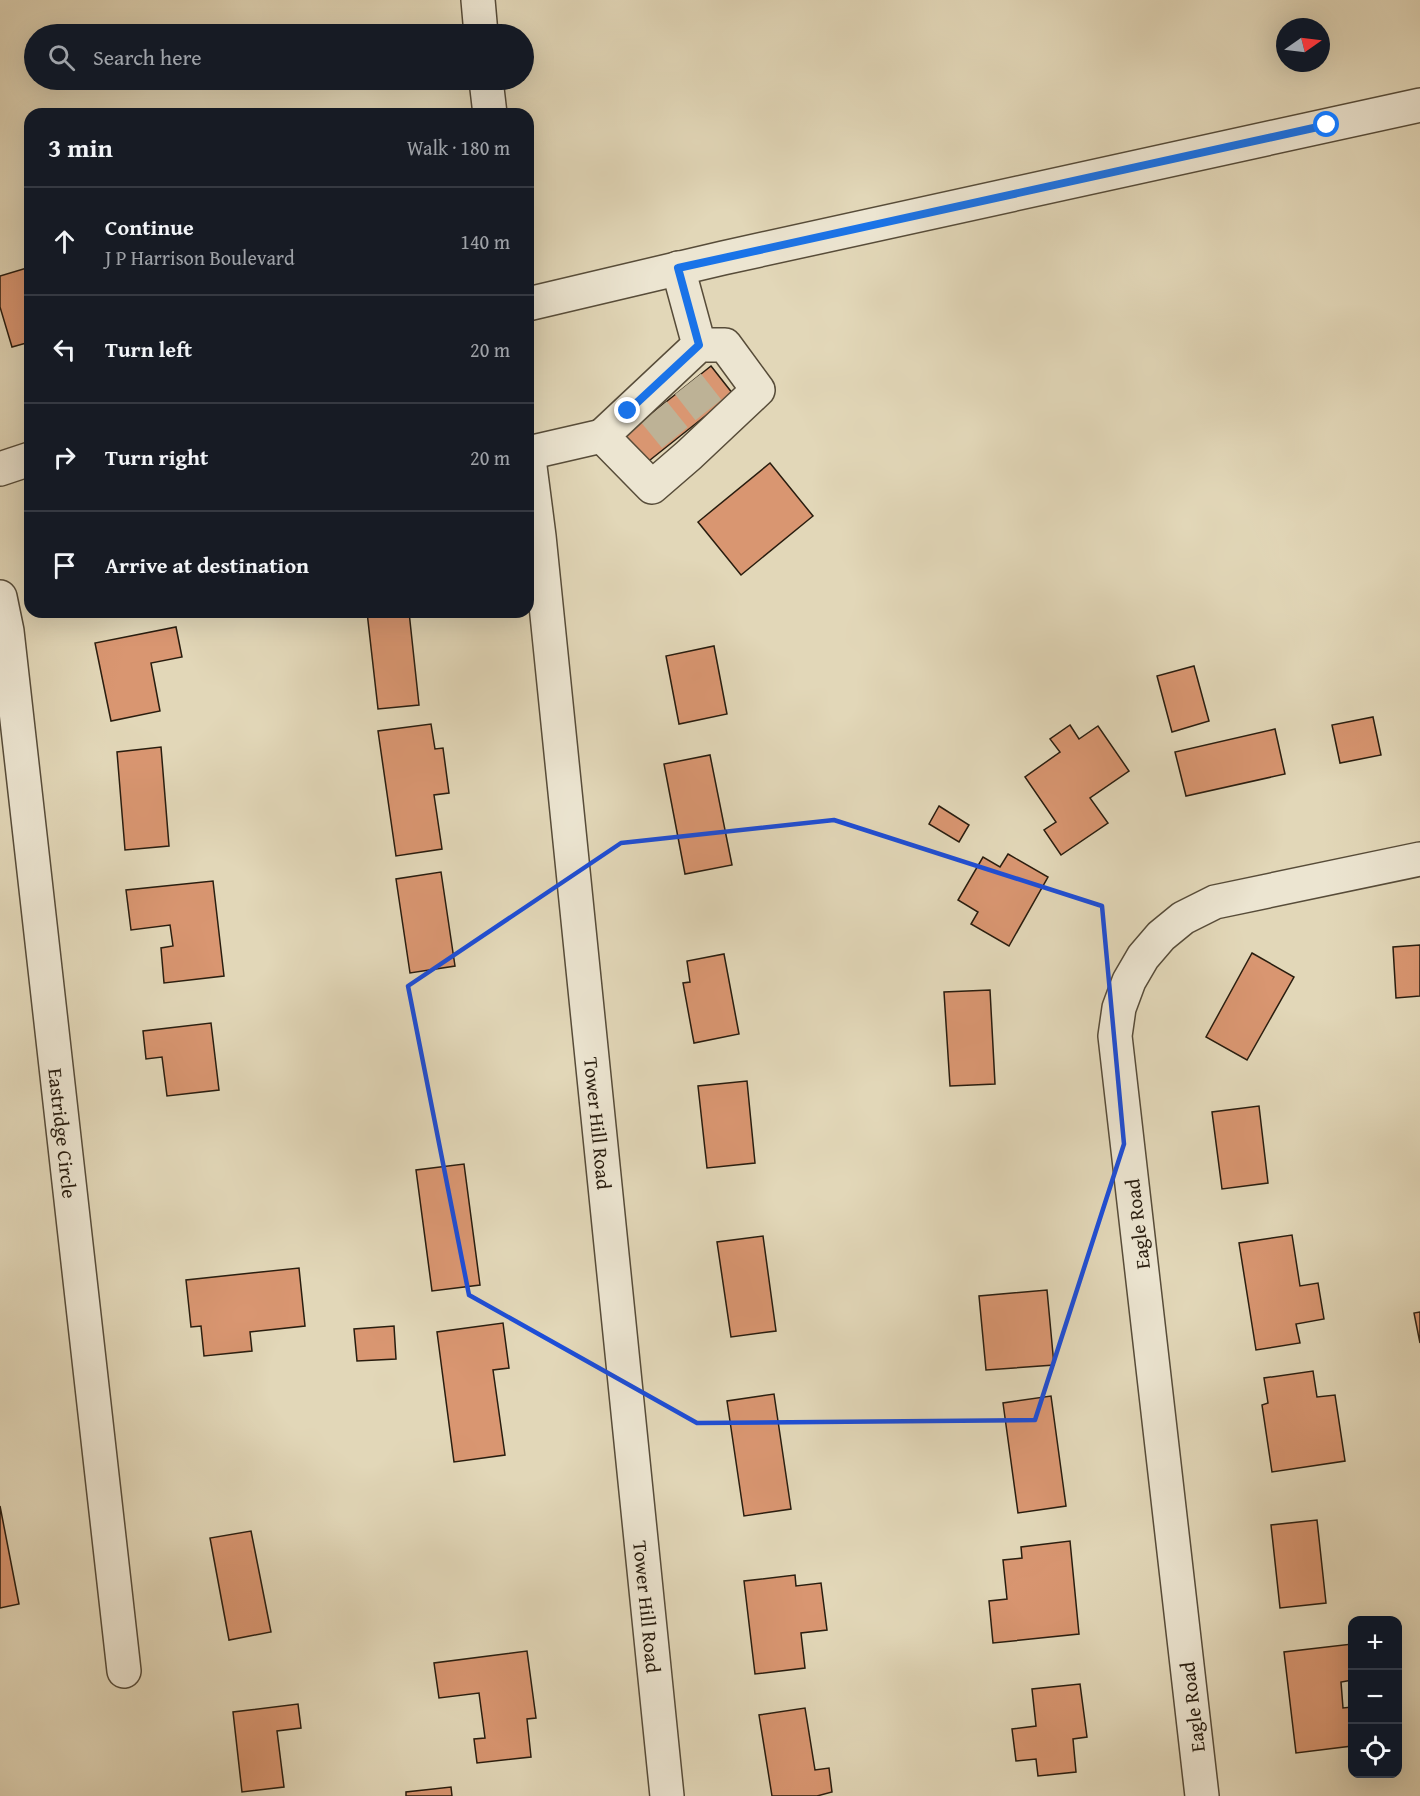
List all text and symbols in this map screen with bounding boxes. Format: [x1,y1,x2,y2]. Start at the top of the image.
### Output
north arrow [1276,18,1330,72]
search box [24,24,534,90]
icon: search [45,41,78,74]
text: Search here [93,41,202,73]
route start [1313,111,1339,137]
text: 3 min [48,128,113,167]
text: Walk · 180 m [407,133,510,162]
text: Continue [105,211,194,243]
icon: ahead [48,225,81,258]
text: 140 m [460,227,510,256]
text: J P Harrison Boulevard [105,243,295,272]
icon: left [48,333,81,366]
text: Turn left [105,333,192,365]
text: 20 m [470,335,510,364]
route end [614,397,640,423]
icon: right [48,441,81,474]
text: Turn right [105,441,208,473]
text: 20 m [470,443,510,472]
icon: arrive [48,549,81,582]
text: Arrive at destination [105,549,309,581]
street label: Tower Hill Road [578,1056,620,1191]
street label: Eastridge Circle [42,1066,85,1200]
street label: Eagle Road [1117,1177,1157,1271]
street label: Tower Hill Road [627,1539,669,1675]
map controls [1348,1616,1402,1778]
button: + [1348,1616,1402,1670]
street label: Eagle Road [1172,1660,1212,1754]
button: − [1348,1670,1402,1724]
button: locate [1348,1724,1402,1778]

